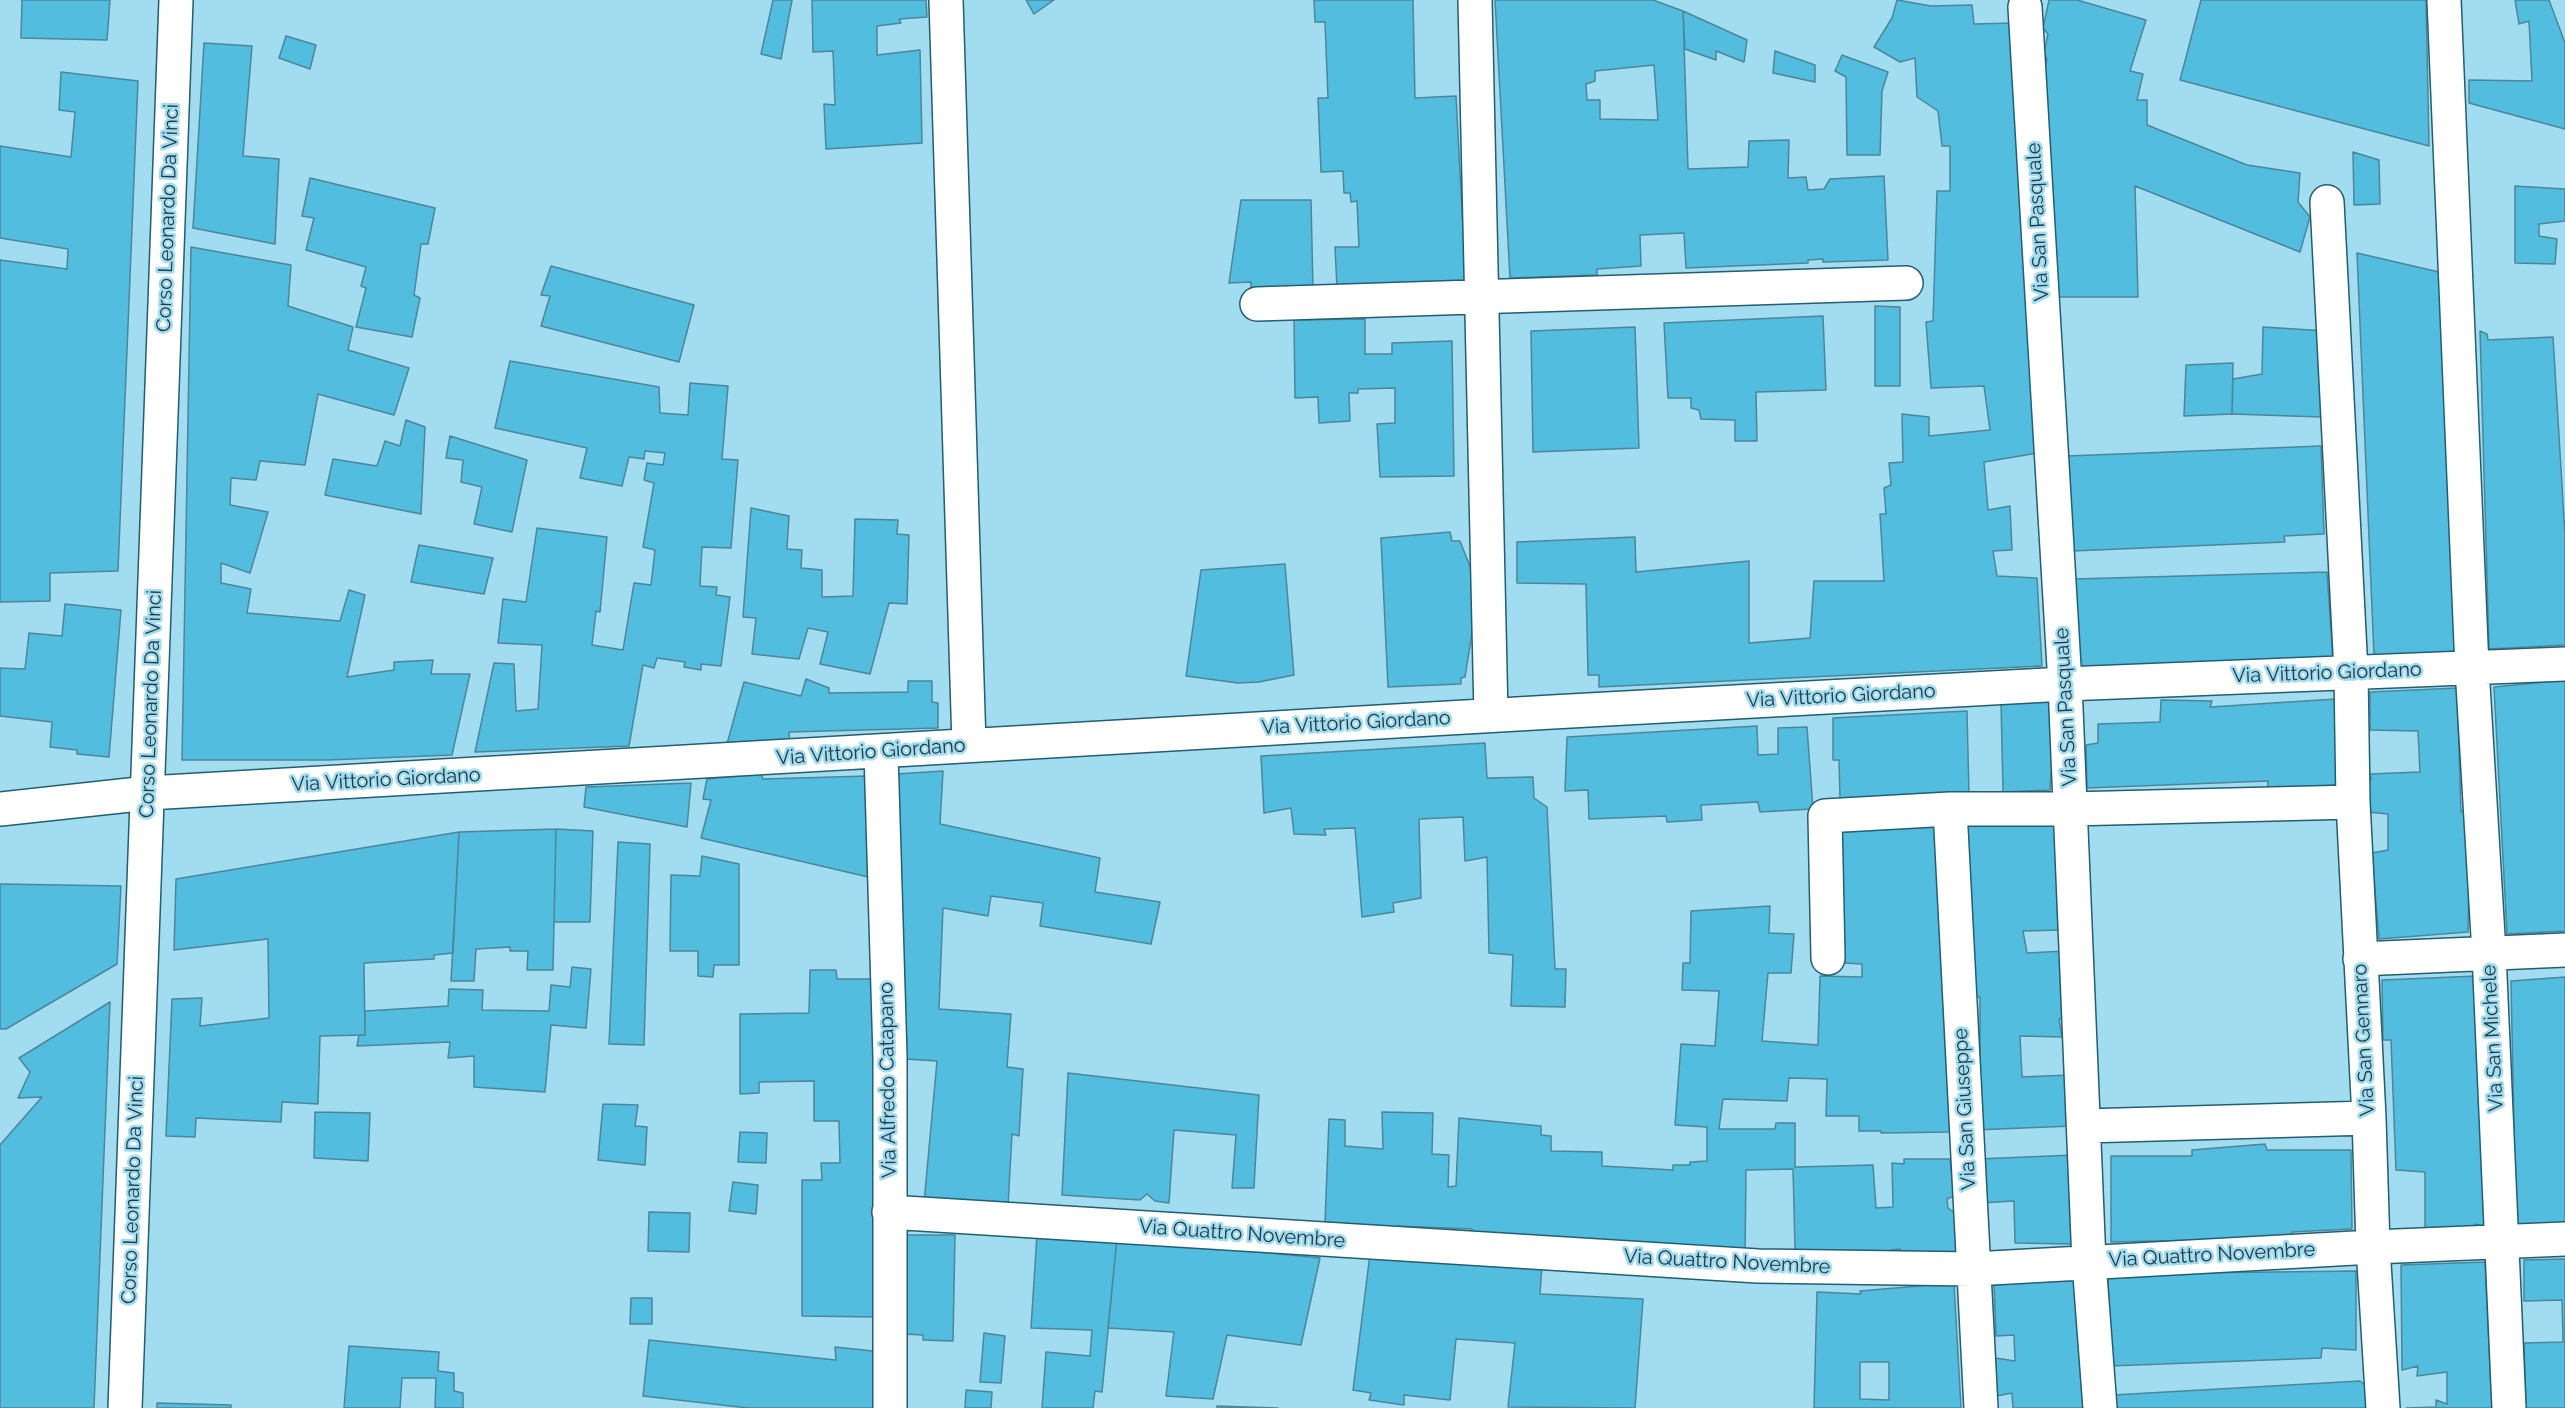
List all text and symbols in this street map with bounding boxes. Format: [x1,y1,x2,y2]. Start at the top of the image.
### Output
street label: Corso Leonardo Da Vinci [152,104,184,332]
street label: Via San Pasquale [2022,142,2054,302]
street label: Corso Leonardo Da Vinci [135,590,167,818]
street label: Via San Pasquale [2050,627,2082,787]
street label: Via Vittorio Giordano [2232,658,2422,688]
street label: Via Vittorio Giordano [1746,679,1936,713]
street label: Via Vittorio Giordano [1261,706,1451,740]
street label: Via Vittorio Giordano [776,733,966,771]
street label: Via Vittorio Giordano [291,763,481,797]
street label: Via San Gennaro [2348,963,2380,1117]
street label: Via San Michele [2477,964,2509,1112]
street label: Via Alfredo Catapano [874,982,902,1178]
street label: Via San Giuseppe [1949,1027,1981,1191]
street label: Corso Leonardo Da Vinci [117,1076,149,1304]
street label: Via Quattro Novembre [1138,1215,1346,1253]
street label: Via Quattro Novembre [2108,1238,2316,1272]
street label: Via Quattro Novembre [1623,1245,1831,1279]

